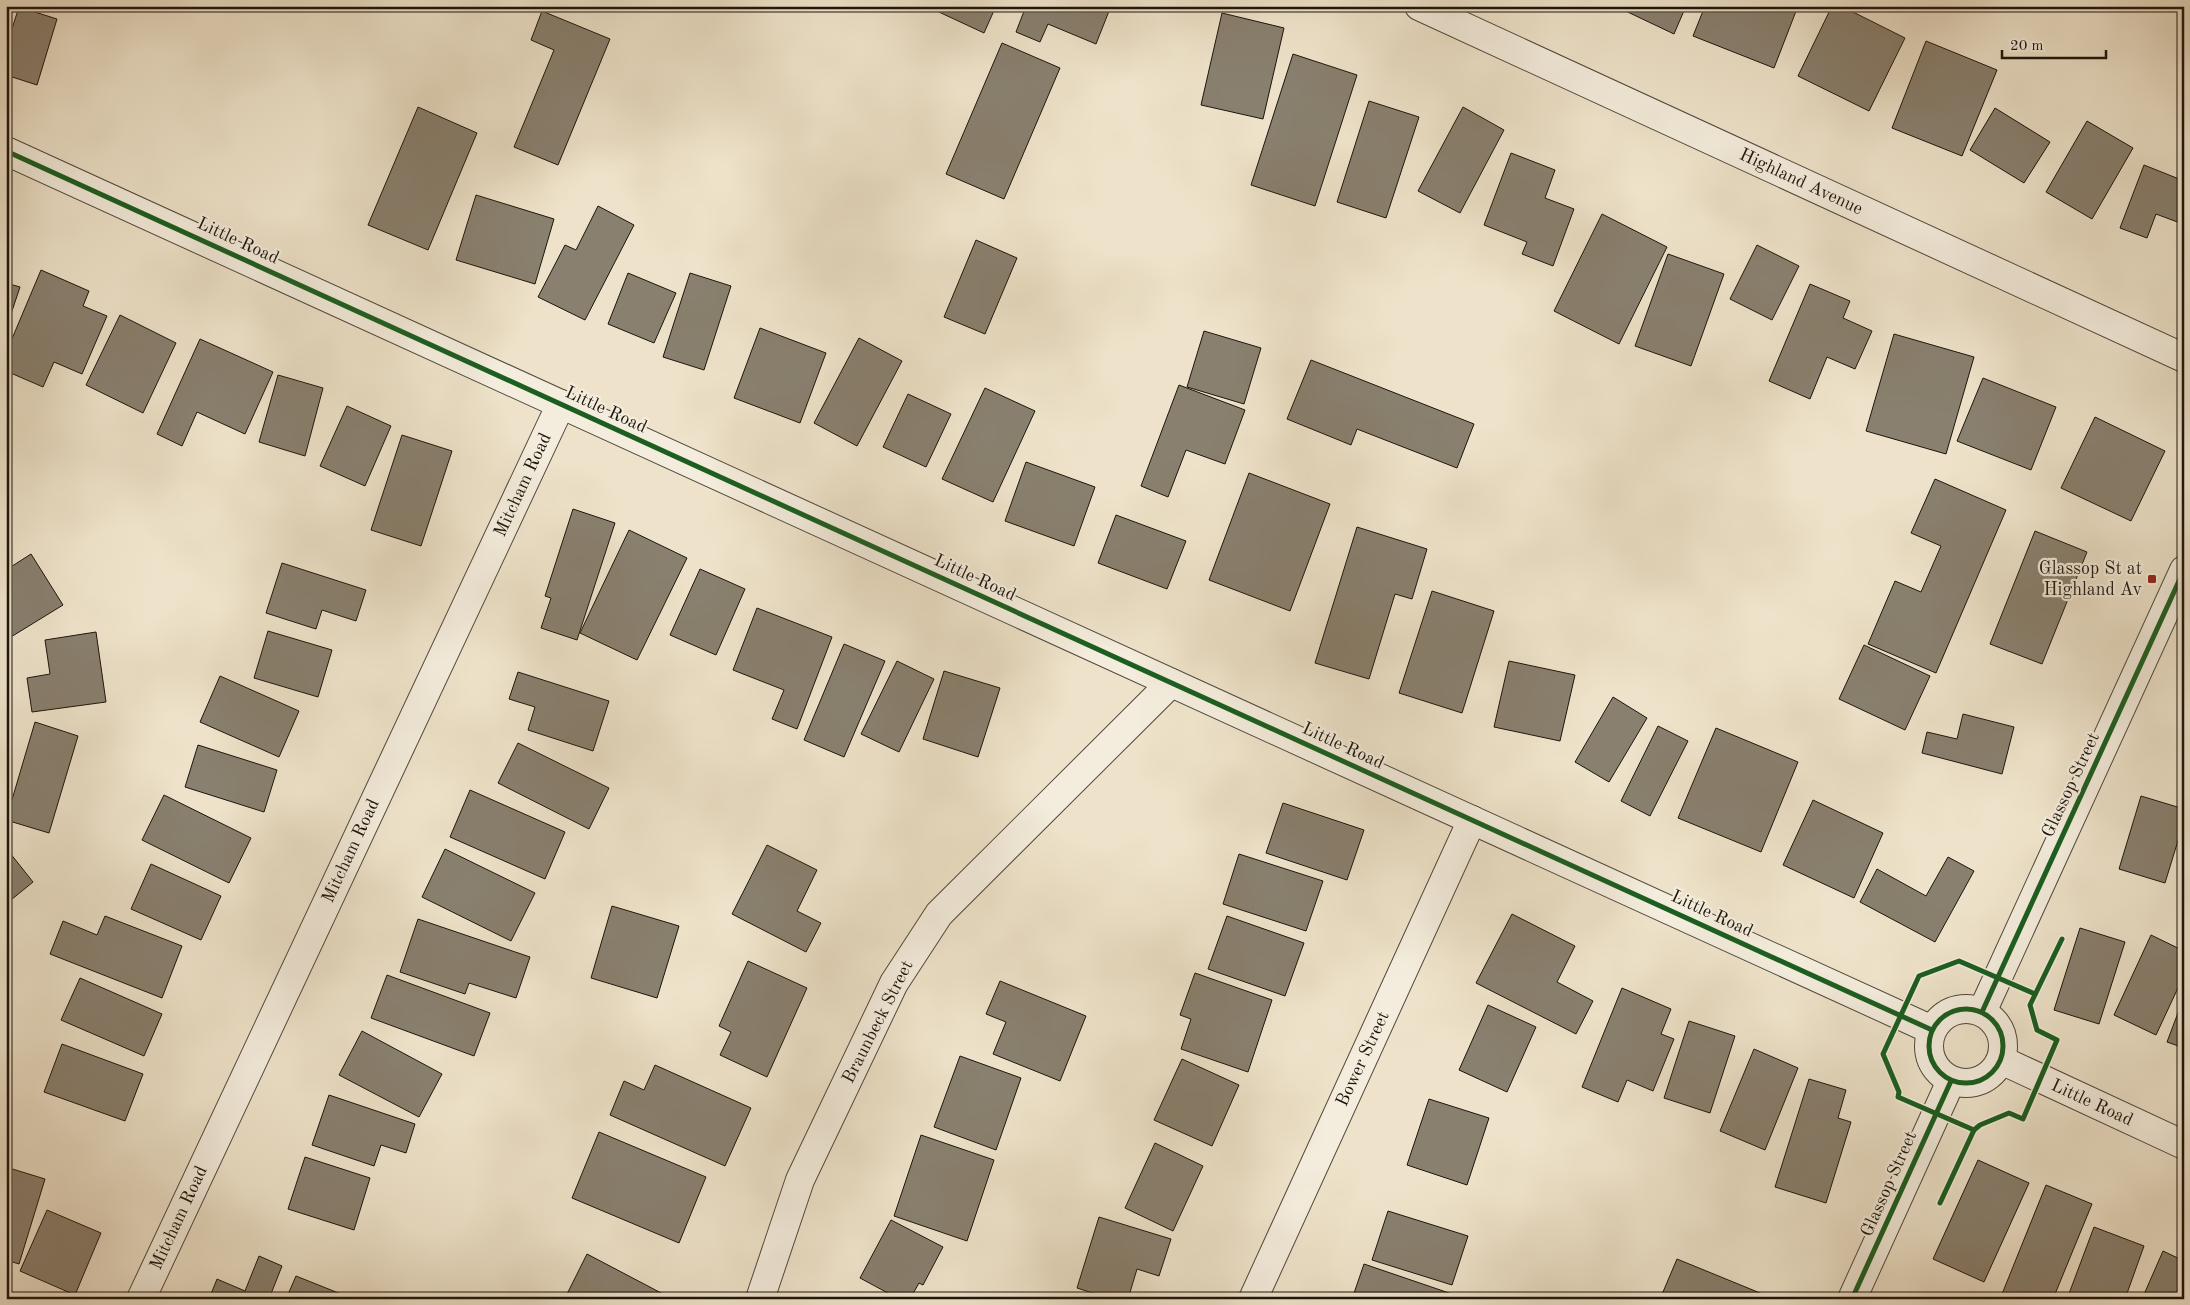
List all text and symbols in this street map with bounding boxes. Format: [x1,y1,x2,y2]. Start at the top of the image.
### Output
scale bar [2002,28,2106,60]
text: 20 m [2010,39,2044,54]
street label: Highland Avenue [1737,146,1865,218]
street label: Little Road [194,214,282,268]
street label: Little Road [562,383,650,437]
street label: Mitcham Road [491,430,555,540]
street label: Little Road [931,551,1019,605]
place label: Glassop St at Highland Av [2039,560,2142,599]
marker: Glassop St at Highland Av [2146,573,2158,585]
street label: Little Road [1299,719,1387,773]
street label: Glassop Street [2039,730,2103,840]
street label: Mitcham Road [319,796,383,906]
street label: Little Road [1668,887,1756,941]
street label: Braunbeck Street [839,958,917,1086]
street label: Bower Street [1333,1009,1393,1109]
street label: Little Road [2048,1076,2136,1130]
street label: Glassop Street [1858,1129,1920,1239]
street label: Mitcham Road [147,1163,211,1273]

